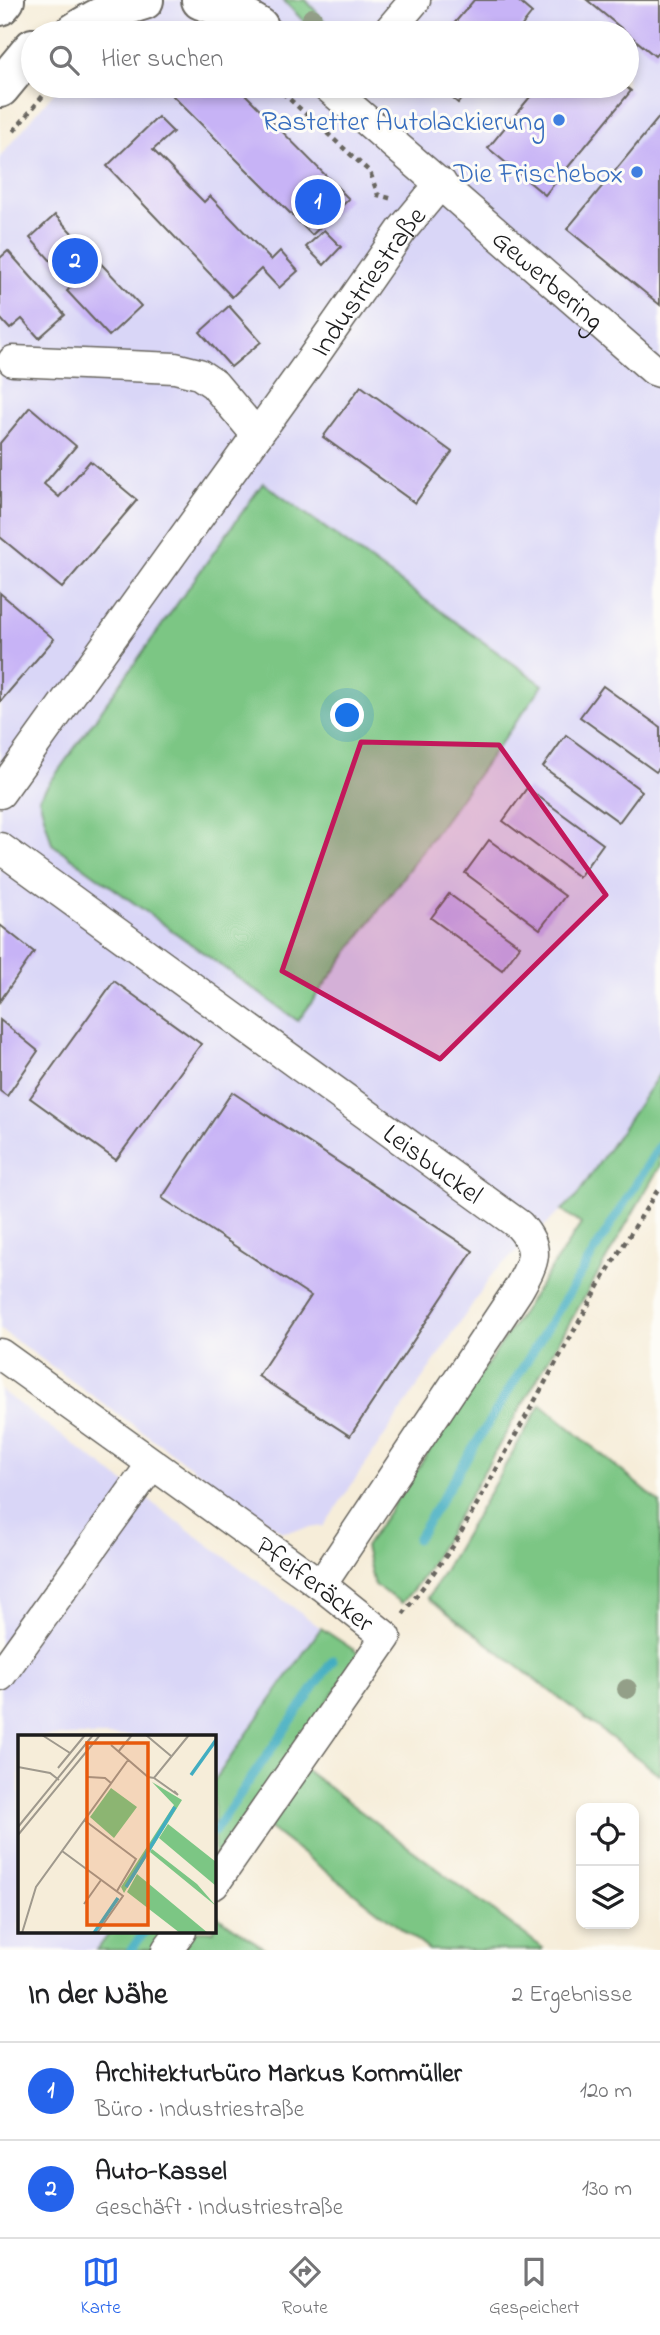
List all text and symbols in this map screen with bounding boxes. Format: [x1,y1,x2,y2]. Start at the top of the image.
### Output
search box [21,21,639,98]
icon: search [45,41,83,79]
text: Hier suchen [101,41,223,79]
place label: Rastetter Autolackierung [262,103,545,144]
marker: Rastetter Autolackierung [551,112,567,128]
place label: Die Frischebox [453,155,623,196]
marker: Die Frischebox [629,164,645,180]
pin: 1 [295,176,341,228]
street label: Industriestraße [302,198,438,367]
street label: Gewerbering [481,221,612,342]
pin: 2 [52,235,98,287]
your location [330,698,364,732]
street label: Leisbuckel [373,1115,490,1216]
street label: Pfeiferäcker [246,1527,382,1644]
inset map [18,1735,215,1932]
map controls [576,1803,639,1929]
button: locate [576,1803,639,1866]
button: layers [576,1866,639,1929]
text: In der Nähe [28,1974,168,2018]
text: 2 Ergebnisse [512,1979,632,2012]
text: Architekturbüro Markus Kornmüller [95,2056,462,2094]
text: 1 [47,2075,55,2108]
text: 120 m [580,2075,632,2108]
text: Büro · Industriestraße [95,2094,304,2127]
text: Auto-Kassel [95,2154,227,2192]
text: 2 [45,2173,57,2206]
text: 130 m [582,2173,632,2206]
text: Geschäft · Industriestraße [95,2192,343,2225]
tab: Karte [81,2253,121,2322]
tab: Route [282,2253,328,2322]
tab: Gespeichert [489,2253,580,2322]

